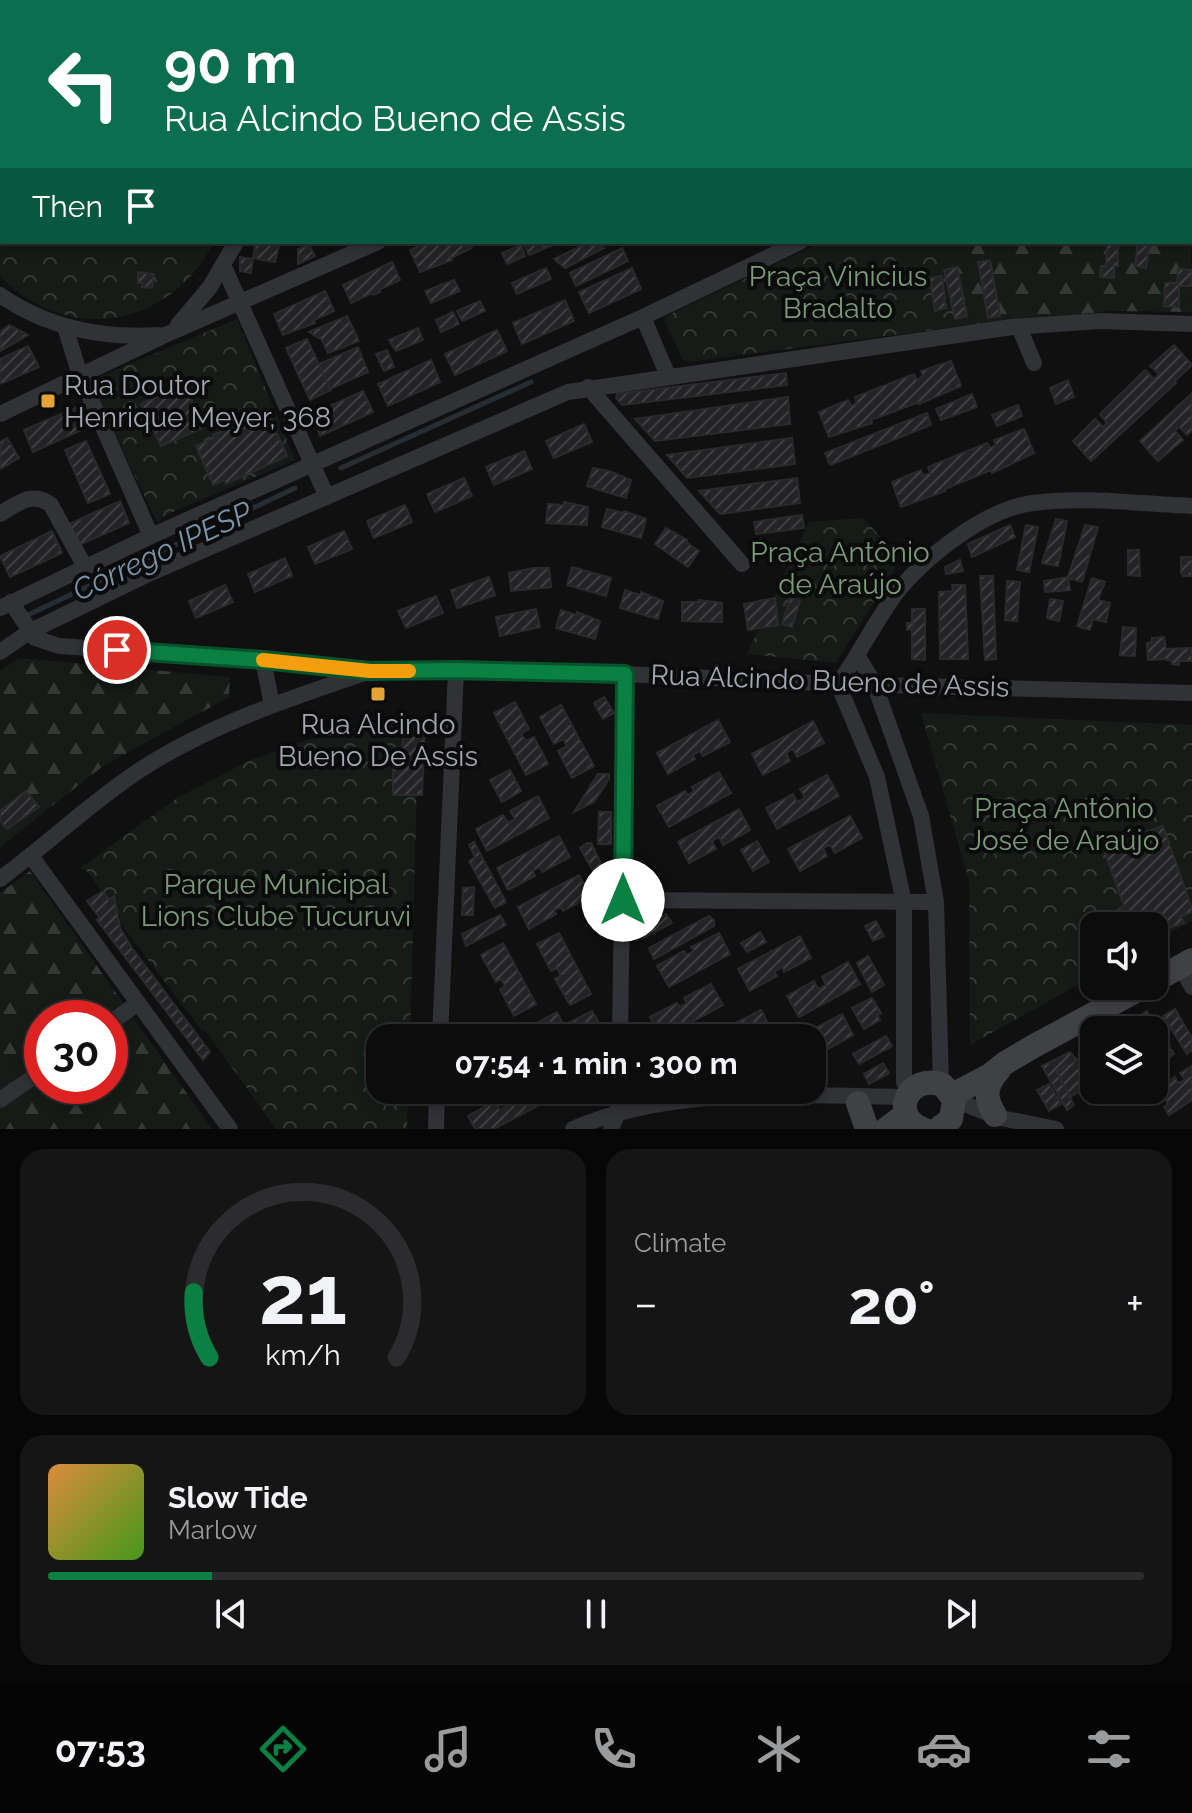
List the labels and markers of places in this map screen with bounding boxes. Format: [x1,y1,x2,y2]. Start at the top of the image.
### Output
place label: Rua Doutor Henrique Meyer, 368 [64,369,331,434]
marker: Rua Doutor Henrique Meyer, 368 [39,392,57,410]
pin [83,616,151,684]
marker: Rua Alcindo Bueno De Assis [369,685,387,703]
place label: Rua Alcindo Bueno De Assis [278,708,478,773]

